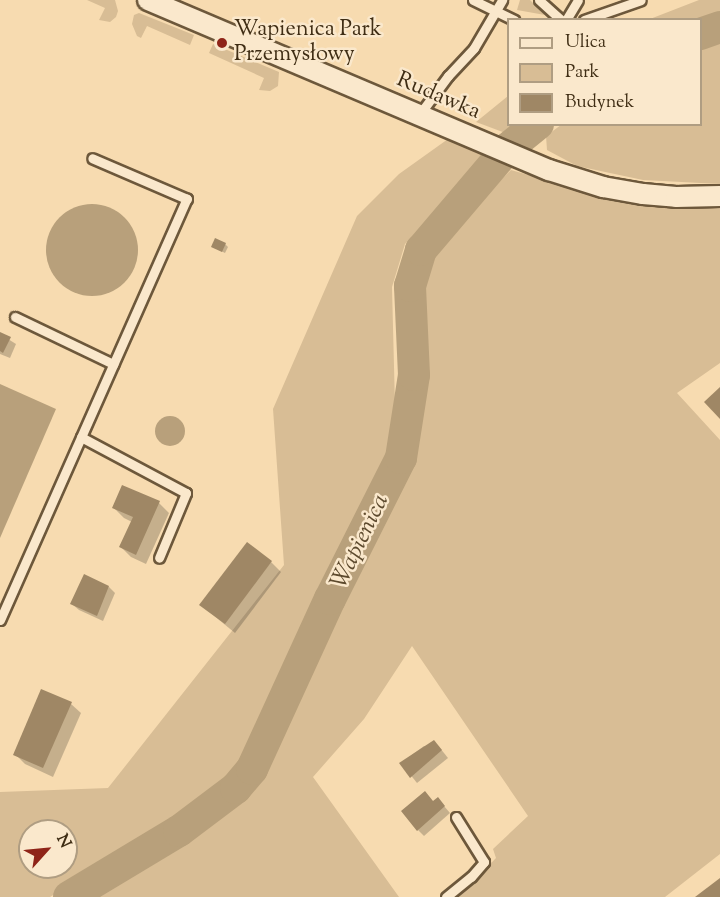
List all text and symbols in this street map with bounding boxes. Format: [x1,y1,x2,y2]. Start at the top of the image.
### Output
place label: Wapienica Park Przemysłowy [234,17,382,68]
legend [507,18,702,126]
text: Ulica [565,30,606,56]
marker: Wapienica Park Przemysłowy [215,36,229,50]
text: Park [565,60,599,86]
street label: Rudawka [392,68,484,126]
text: Budynek [565,90,634,116]
water label: Wapienica [326,490,396,594]
north arrow [18,819,78,879]
text: N [50,831,76,852]

